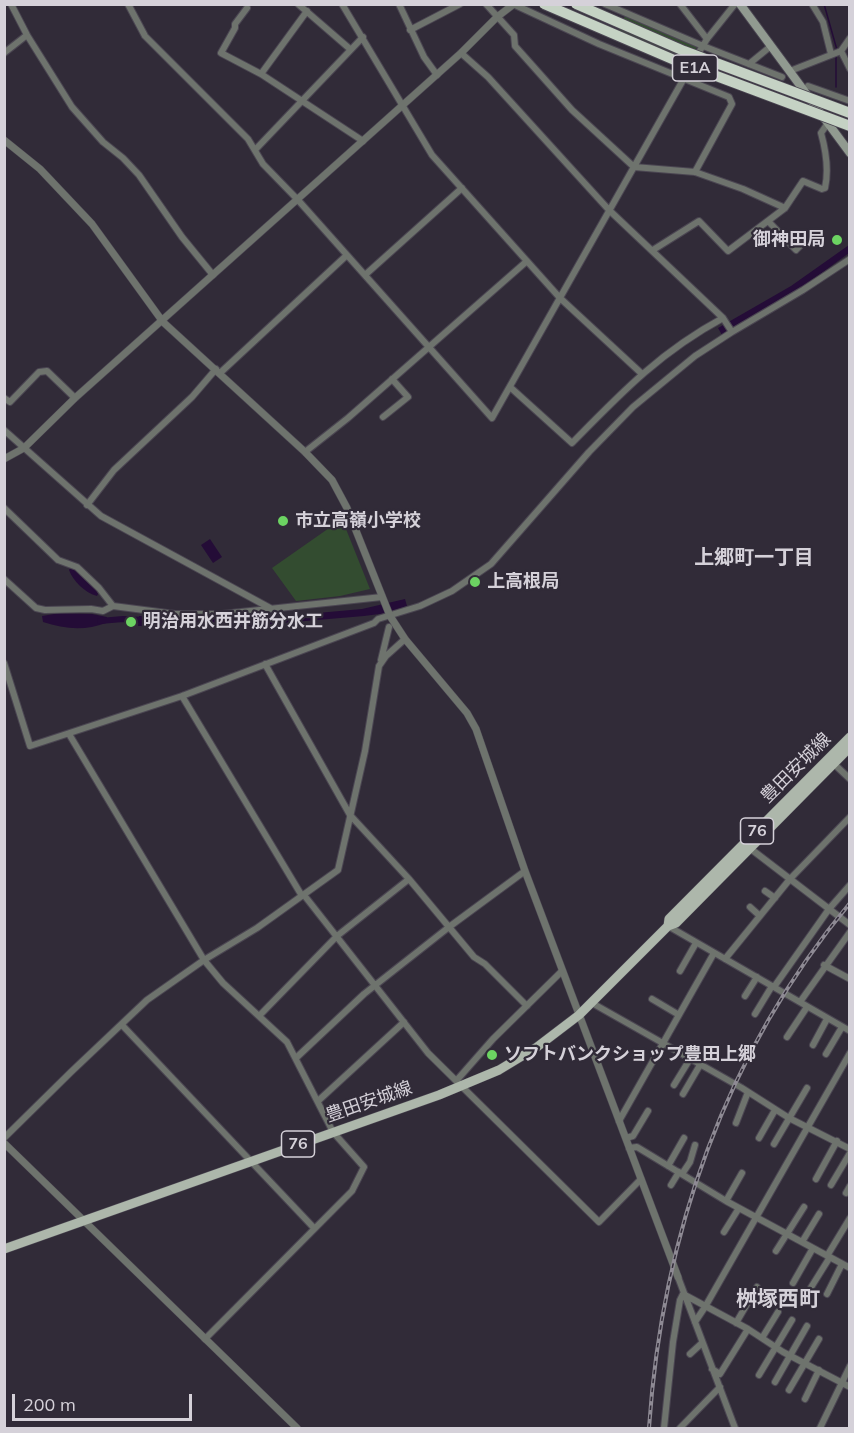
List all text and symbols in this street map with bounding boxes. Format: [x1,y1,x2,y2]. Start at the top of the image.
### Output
road number: E1A [672,55,718,81]
place label: 御神田局 [753,229,825,251]
marker: 御神田局 [830,233,844,247]
place label: 市立高嶺小学校 [295,510,421,532]
marker: 市立高嶺小学校 [276,514,290,528]
district label: 上郷町一丁目 [694,546,814,570]
place label: 上高根局 [487,571,559,593]
marker: 上高根局 [468,575,482,589]
place label: 明治用水西井筋分水工 [143,611,323,633]
marker: 明治用水西井筋分水工 [124,615,138,629]
street label: 豊田安城線 [757,729,835,807]
road number: 76 [740,818,774,844]
place label: ソフトバンクショップ豊田上郷 [504,1044,756,1066]
marker: ソフトバンクショップ豊田上郷 [485,1048,499,1062]
street label: 豊田安城線 [323,1077,415,1127]
road number: 76 [282,1131,314,1157]
district label: 桝塚西町 [736,1287,820,1313]
scale bar [15,1382,195,1420]
text: 200 m [23,1393,76,1416]

